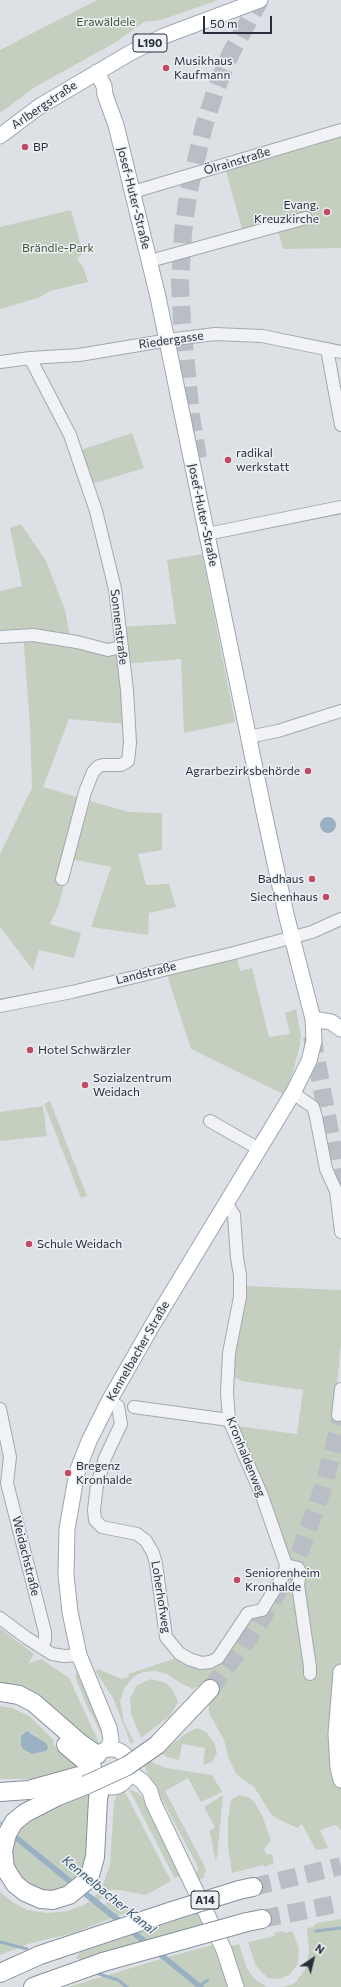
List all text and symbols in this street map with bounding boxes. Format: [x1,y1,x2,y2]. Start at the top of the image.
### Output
scale bar [205,8,274,34]
park label: Erawäldele [76,15,136,29]
text: 50 m [210,16,238,30]
road number: L190 [133,34,167,52]
place label: Musikhaus Kaufmann [174,54,233,82]
marker: Musikhaus Kaufmann [161,63,171,73]
street label: Arlbergstraße [9,78,79,132]
place label: BP [33,140,48,154]
marker: BP [20,142,30,152]
street label: Ölrainstraße [202,144,272,178]
street label: Josef-Huter-Straße [114,145,154,251]
place label: Evang. Kreuzkirche [254,198,319,226]
marker: Evang. Kreuzkirche [322,207,332,217]
park label: Brändle-Park [22,241,94,255]
street label: Riedergasse [138,328,204,352]
place label: radikal werkstatt [236,446,289,474]
marker: radikal werkstatt [223,455,233,465]
street label: Josef-Huter-Straße [185,462,221,568]
street label: Sonnenstraße [107,588,131,666]
place label: Agrarbezirksbehörde [185,764,300,778]
marker: Agrarbezirksbehörde [303,766,313,776]
place label: Badhaus [258,872,304,886]
marker: Badhaus [307,874,317,884]
place label: Siechenhaus [250,890,318,904]
marker: Siechenhaus [321,892,331,902]
street label: Landstraße [114,959,178,987]
place label: Hotel Schwärzler [38,1043,131,1057]
marker: Hotel Schwärzler [25,1045,35,1055]
place label: Sozialzentrum Weidach [93,1071,172,1099]
marker: Sozialzentrum Weidach [80,1080,90,1090]
place label: Schule Weidach [37,1237,122,1251]
marker: Schule Weidach [24,1239,34,1249]
street label: Kennelbacher Straße [103,1298,173,1404]
street label: Kronhaldenweg [223,1415,269,1499]
place label: Bregenz Kronhalde [76,1459,132,1487]
marker: Bregenz Kronhalde [63,1468,73,1478]
street label: Weidachstraße [9,1515,43,1597]
street label: Loherhofweg [148,1560,174,1634]
place label: Seniorenheim Kronhalde [245,1566,320,1594]
marker: Seniorenheim Kronhalde [232,1575,242,1585]
water label: Kennelbacher Kanal [59,1852,159,1938]
road number: A14 [191,1891,219,1909]
north arrow [293,1939,333,1979]
text: N [313,1941,327,1956]

